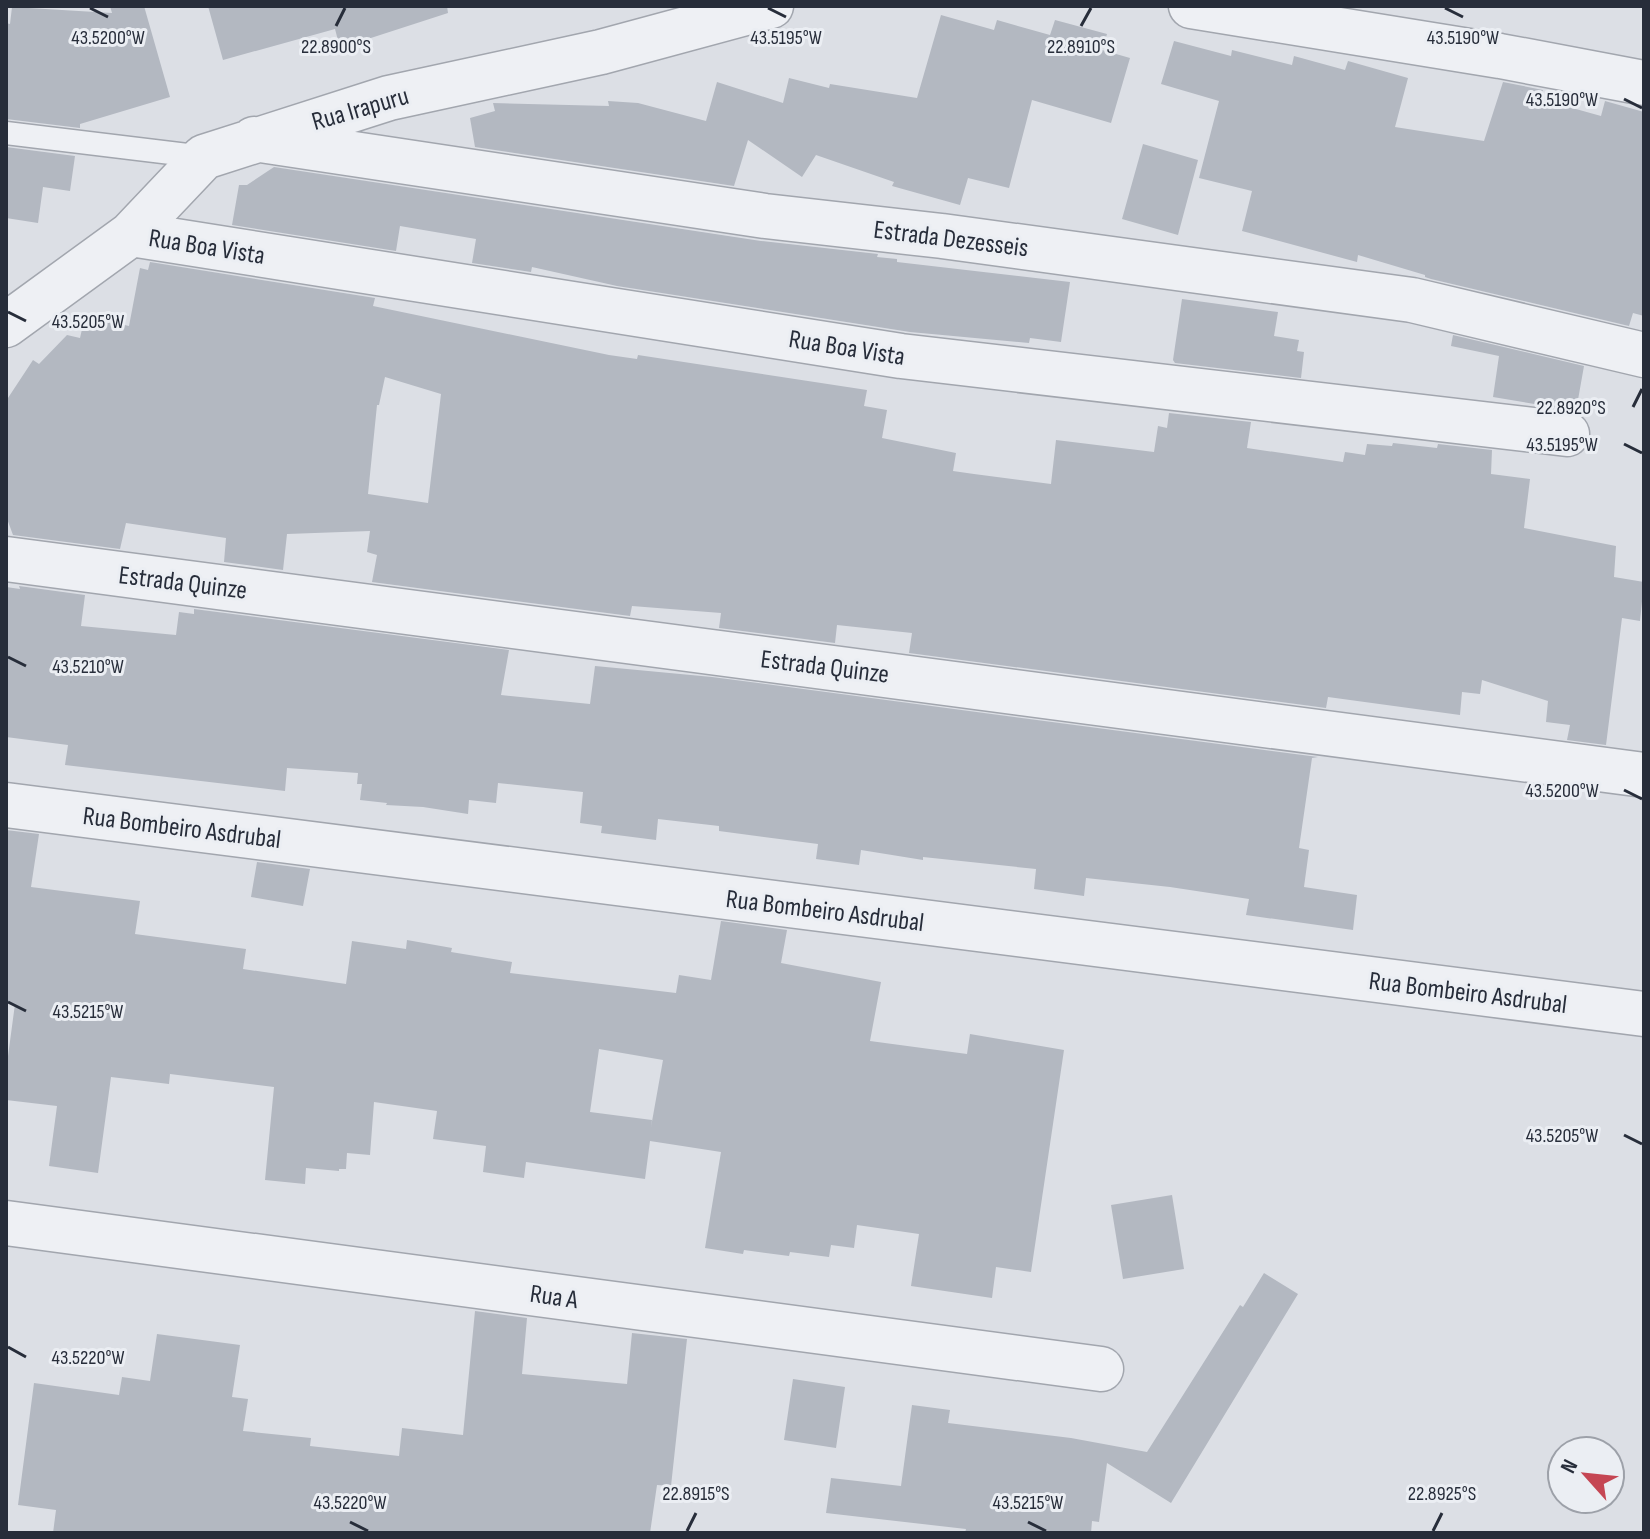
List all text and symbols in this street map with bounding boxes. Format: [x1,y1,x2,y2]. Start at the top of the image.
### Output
text: 43.5200°W [71,26,145,50]
text: 43.5195°W [750,26,822,50]
text: 43.5190°W [1427,26,1499,50]
text: 22.8900°S [301,35,371,59]
text: 22.8910°S [1047,35,1115,59]
street label: Rua Irapuru [308,81,412,138]
text: 43.5190°W [1526,88,1598,112]
street label: Estrada Dezesseis [872,215,1030,264]
street label: Rua Boa Vista [146,223,267,272]
text: 43.5205°W [52,310,124,334]
street label: Rua Boa Vista [786,324,907,373]
text: 22.8920°S [1536,396,1606,420]
text: 43.5195°W [1526,433,1598,457]
street label: Estrada Quinze [117,560,249,607]
street label: Estrada Quinze [759,644,891,691]
text: 43.5210°W [52,655,124,679]
text: 43.5200°W [1525,779,1599,803]
street label: Rua Bombeiro Asdrubal [81,801,283,856]
street label: Rua Bombeiro Asdrubal [724,884,926,939]
street label: Rua Bombeiro Asdrubal [1367,966,1569,1021]
text: 43.5215°W [53,1000,123,1024]
text: 43.5205°W [1526,1124,1598,1148]
street label: Rua A [528,1279,581,1316]
text: 43.5220°W [52,1346,124,1370]
north arrow [1546,1435,1626,1515]
text: N [1555,1455,1584,1478]
text: 22.8915°S [662,1482,730,1506]
text: 22.8925°S [1408,1482,1476,1506]
text: 43.5220°W [314,1491,386,1515]
text: 43.5215°W [993,1491,1063,1515]

